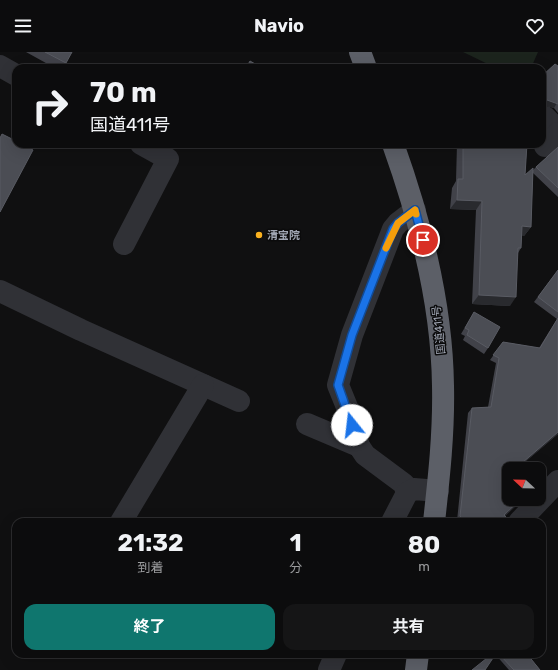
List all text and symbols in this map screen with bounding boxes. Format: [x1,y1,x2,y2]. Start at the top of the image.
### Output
icon: menu [12,15,34,37]
text: Navio [254,15,304,37]
icon: heart [524,15,546,37]
text: 70 m [90,76,157,109]
icon: right [24,80,76,132]
text: 国道411号 [90,114,170,136]
pin [406,223,440,257]
place label: 清宝院 [267,229,300,242]
icon: arrive [412,229,434,251]
marker: 清宝院 [254,230,264,240]
street label: 国道411号 [430,305,448,355]
position arrow [331,404,373,446]
north arrow [502,462,546,506]
map controls [502,462,546,506]
text: 21:32 [118,529,184,557]
text: 1 [290,529,302,557]
text: 80 [408,531,440,559]
text: m [418,559,430,574]
text: 到着 [138,560,164,575]
text: 分 [289,560,302,575]
button: 終了 [24,604,275,650]
button: 共有 [283,604,534,650]

